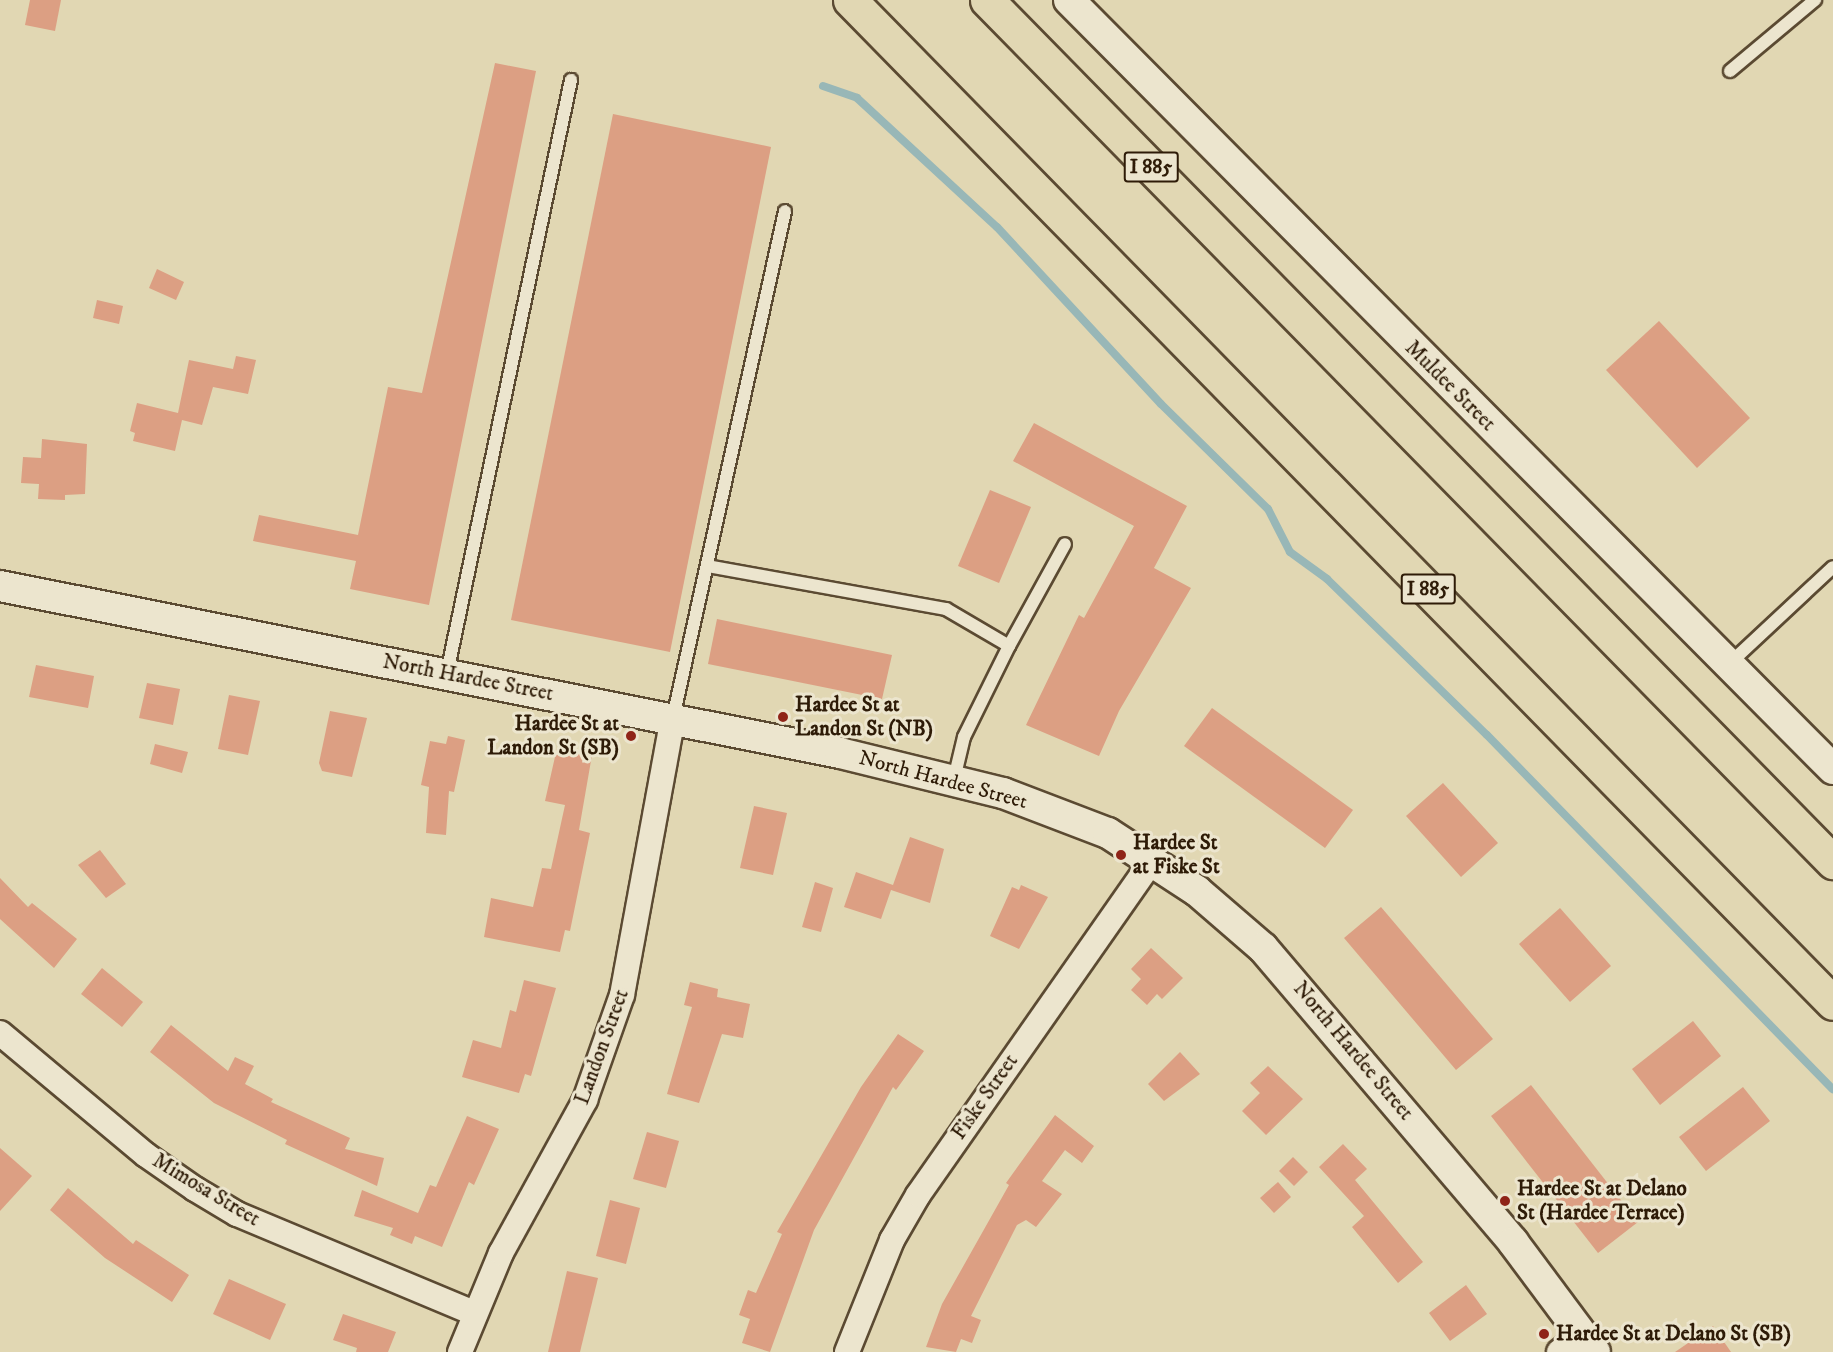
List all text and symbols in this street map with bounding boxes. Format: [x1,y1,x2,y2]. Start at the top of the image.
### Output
road number: I 885 [1122,150,1180,184]
street label: Muldee Street [1400,336,1500,436]
road number: I 885 [1400,572,1456,606]
street label: North Hardee Street [381,649,555,707]
place label: Hardee St at Landon St (NB) [795,692,933,742]
marker: Hardee St at Landon St (NB) [776,710,790,724]
place label: Hardee St at Landon St (SB) [487,711,619,761]
marker: Hardee St at Landon St (SB) [624,729,638,743]
street label: North Hardee Street [856,745,1030,815]
place label: Hardee St at Fiske St [1133,830,1220,880]
marker: Hardee St at Fiske St [1114,848,1128,862]
street label: North Hardee Street [1288,977,1418,1125]
street label: Landon Street [570,986,634,1108]
street label: Fiske Street [946,1049,1024,1145]
street label: Mimosa Street [148,1148,264,1232]
place label: Hardee St at Delano St (Hardee Terrace) [1517,1176,1687,1226]
marker: Hardee St at Delano St (Hardee Terrace) [1498,1194,1512,1208]
place label: Hardee St at Delano St (SB) [1556,1321,1791,1347]
marker: Hardee St at Delano St (SB) [1537,1327,1551,1341]

